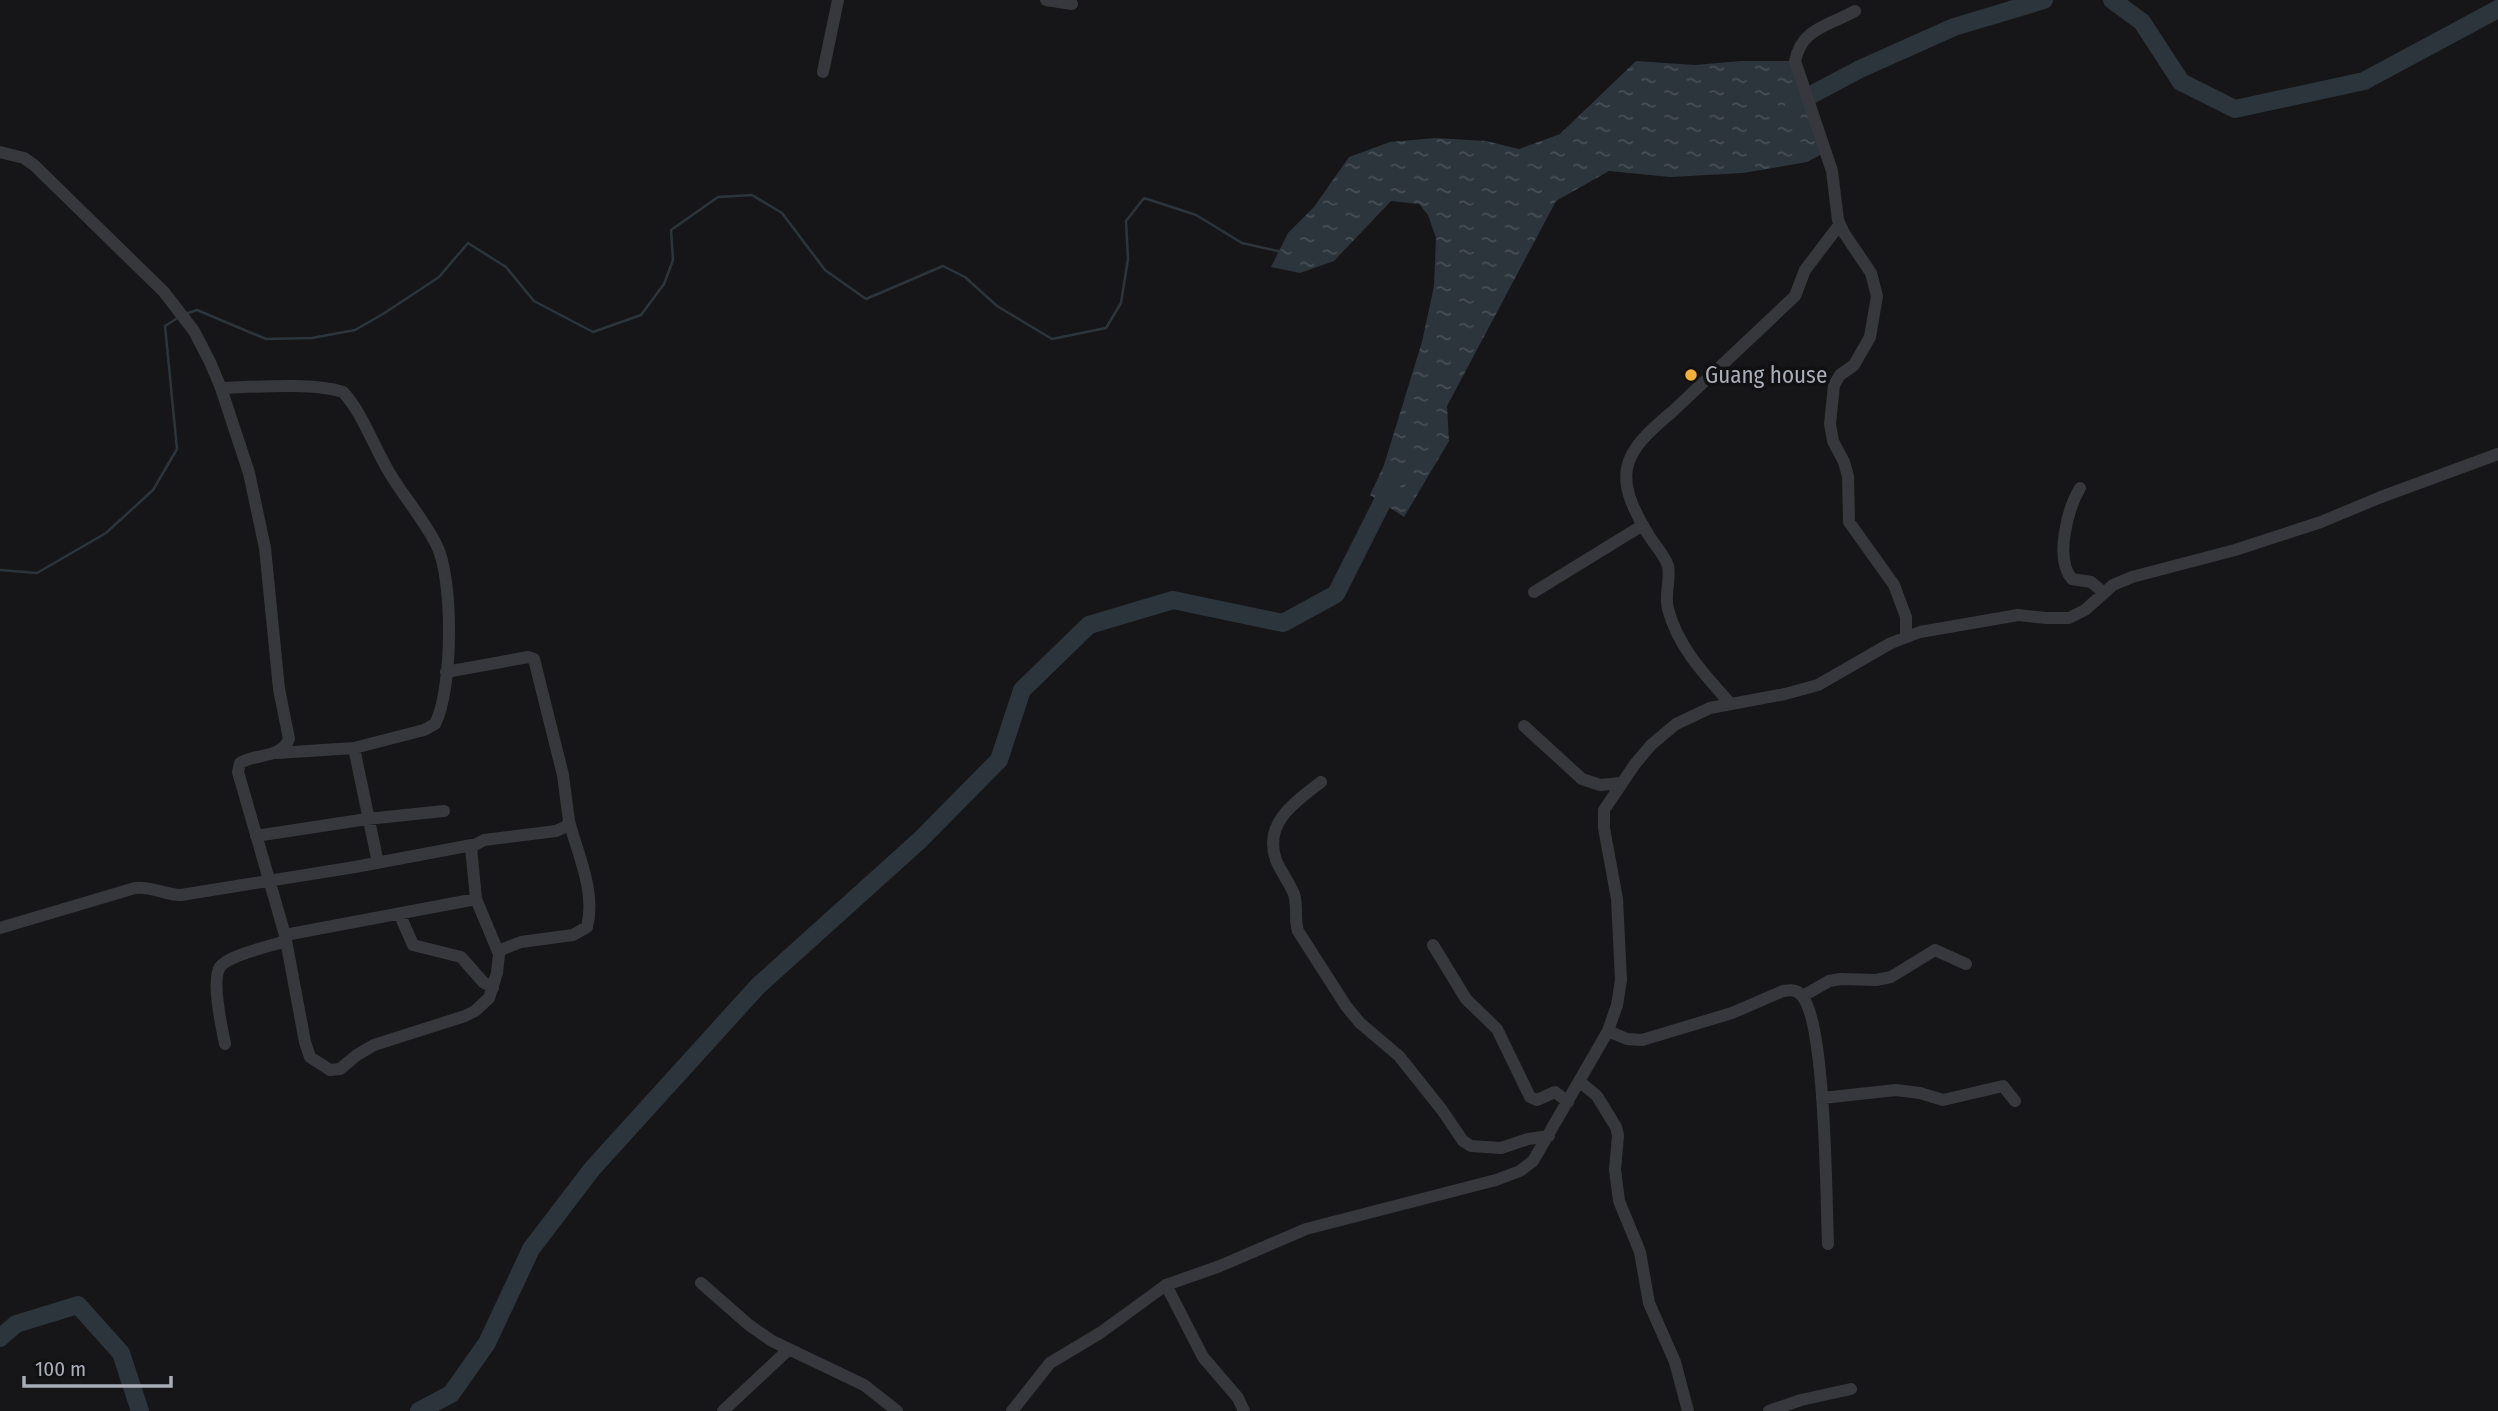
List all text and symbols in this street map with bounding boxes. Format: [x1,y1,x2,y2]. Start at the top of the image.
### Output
place label: Guang house [1705,361,1827,389]
marker: Guang house [1683,367,1699,383]
scale bar [24,1344,172,1388]
text: 100 m [35,1356,86,1382]

